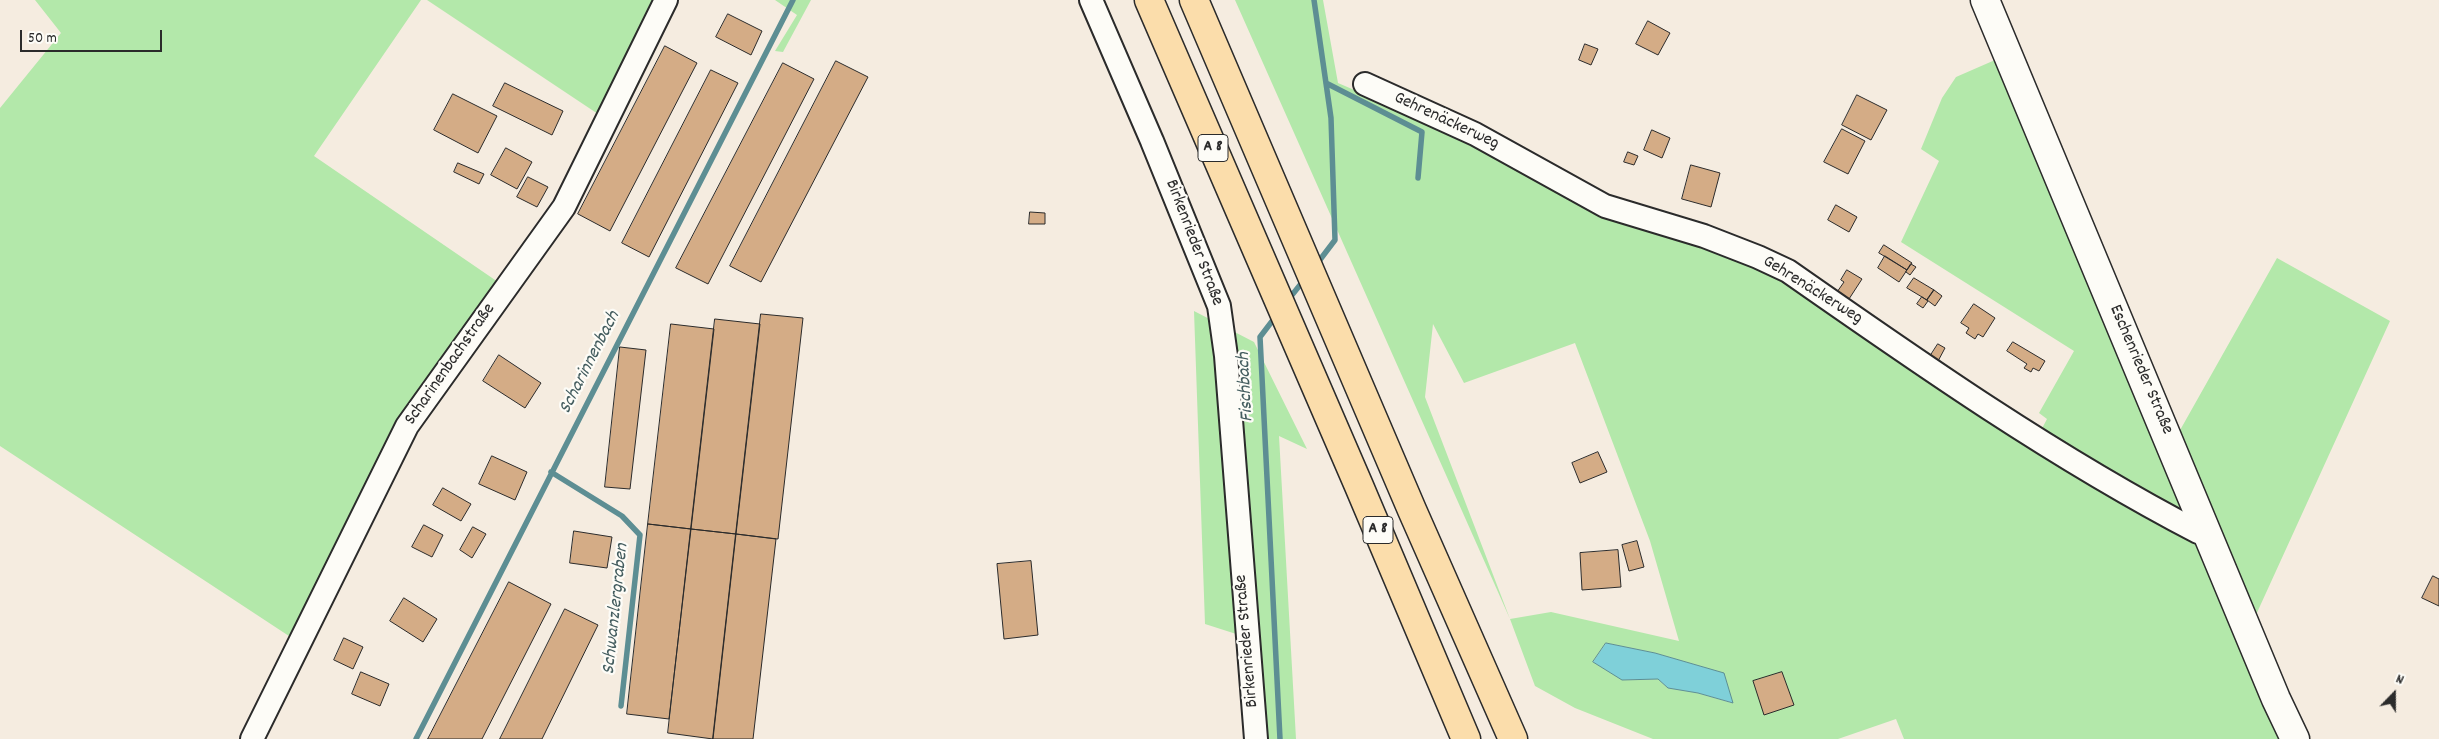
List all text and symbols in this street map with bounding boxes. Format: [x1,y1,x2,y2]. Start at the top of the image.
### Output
scale bar [22,20,165,52]
text: 50 m [28,28,57,50]
street label: Gehrenäckerweg [1390,88,1502,156]
road number: A 8 [1198,134,1228,162]
street label: Birkenrieder Straße [1159,177,1227,309]
street label: Gehrenäckerweg [1758,252,1866,330]
street label: Scharinenbachstraße [401,300,501,430]
street label: Eschenrieder Straße [2103,302,2177,438]
water label: Scharinnenbach [555,308,627,418]
water label: Fischbach [1234,352,1260,422]
road number: A 8 [1363,516,1393,544]
water label: Schwanzlergraben [599,542,635,676]
street label: Birkenrieder Straße [1231,574,1265,708]
north arrow [2369,669,2419,719]
text: N [2393,670,2407,691]

